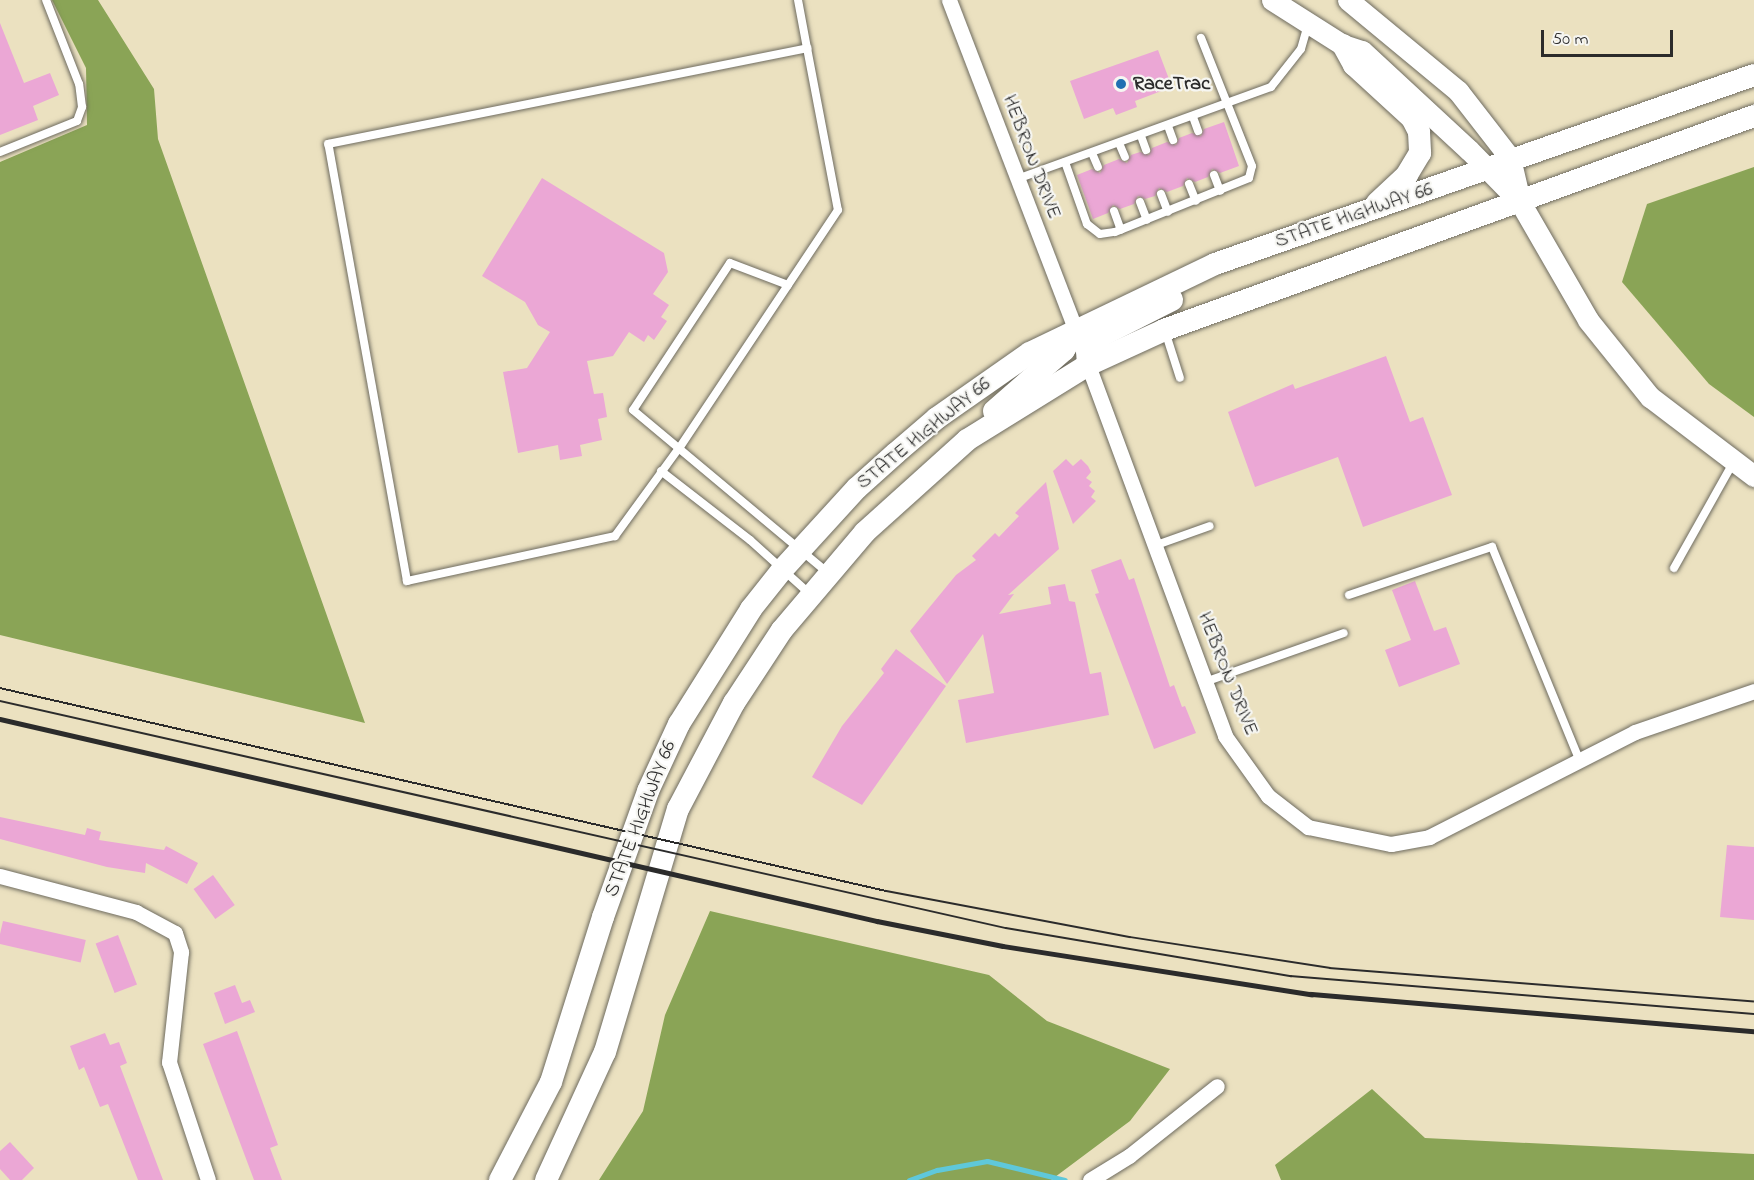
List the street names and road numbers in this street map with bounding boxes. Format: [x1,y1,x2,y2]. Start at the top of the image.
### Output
street label: HEBRON DRIVE [996,92,1066,222]
street label: STATE HIGHWAY 66 [1272,178,1436,254]
street label: STATE HIGHWAY 66 [852,373,996,495]
street label: HEBRON DRIVE [1191,609,1263,739]
street label: STATE HIGHWAY 66 [600,738,682,900]

